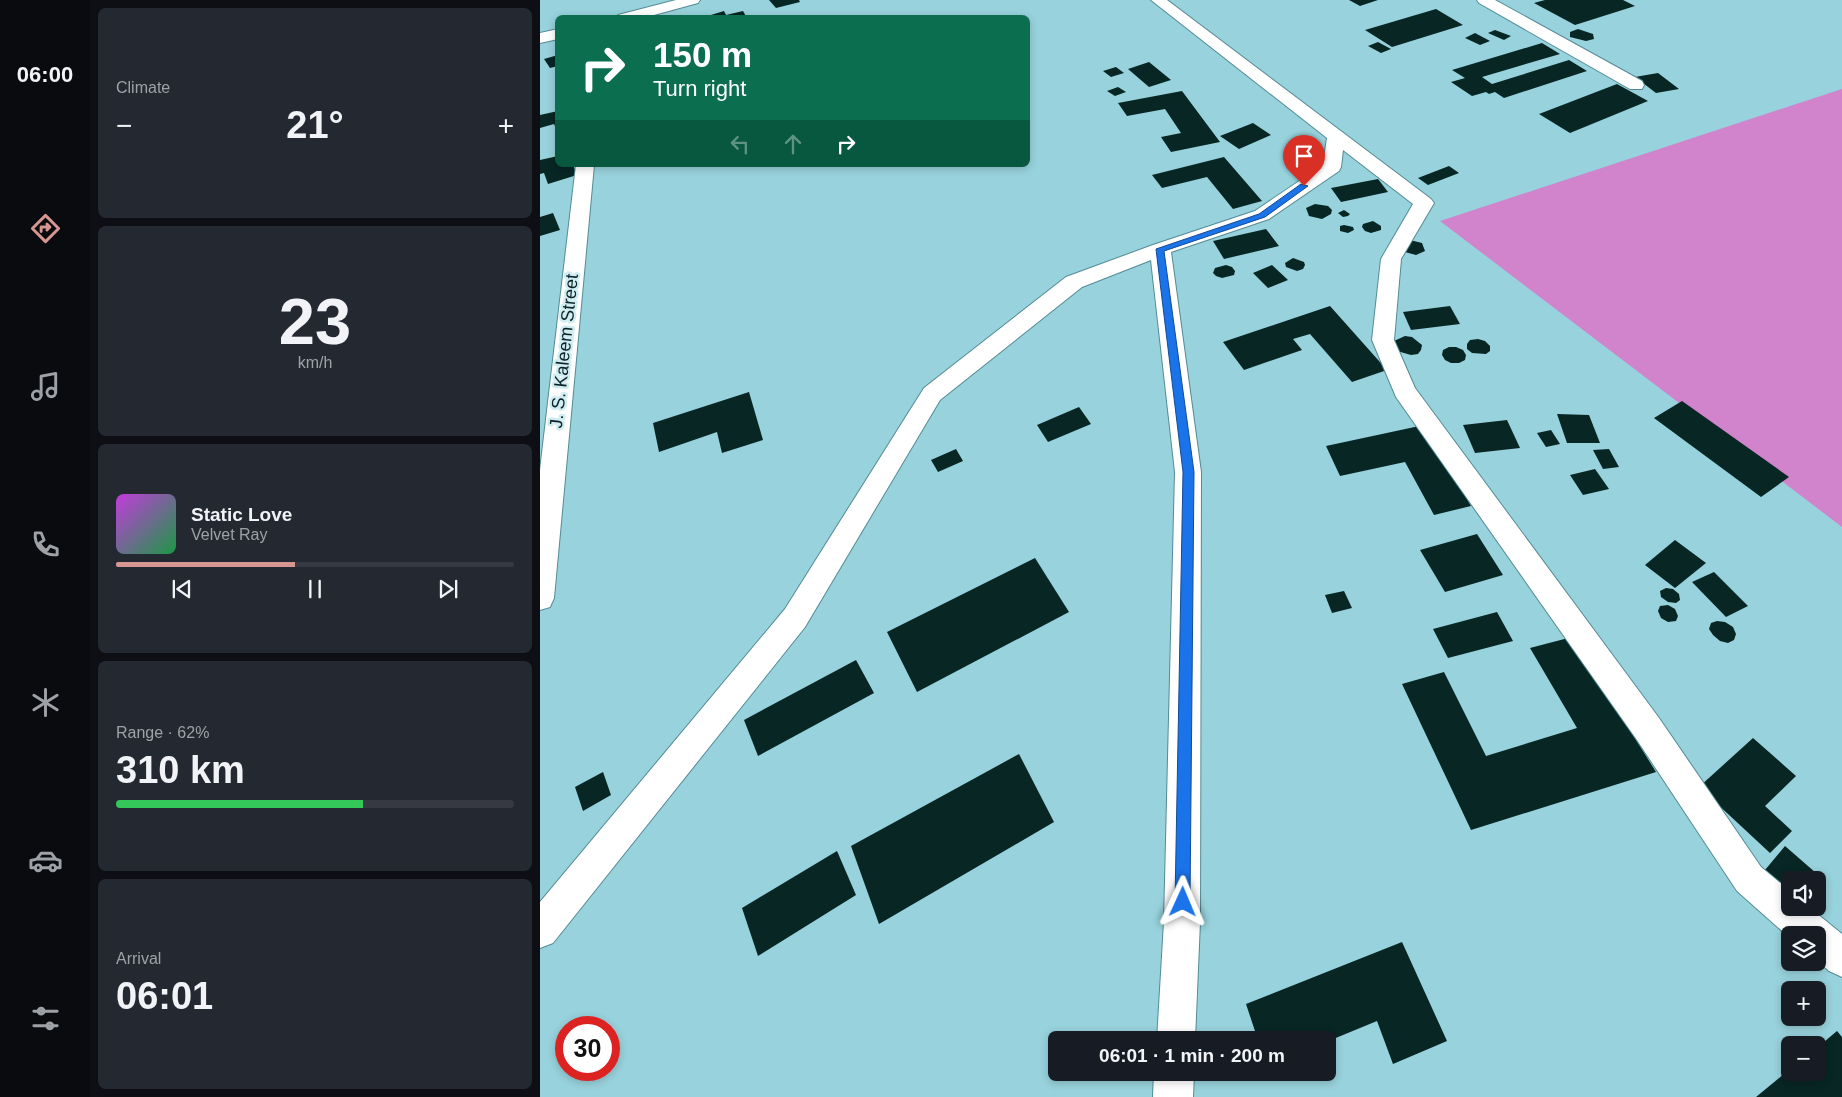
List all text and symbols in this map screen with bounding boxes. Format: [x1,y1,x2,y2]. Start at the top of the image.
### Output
icon: right [570,35,635,100]
text: 150 m [653,35,752,74]
text: 06:00 [17,62,73,87]
text: Turn right [653,76,746,101]
text: Climate [116,79,170,96]
text: 21° [286,104,344,146]
text: − [116,110,132,141]
text: + [498,110,514,141]
icon: left [726,130,754,158]
icon: ahead [779,130,807,158]
icon: right [832,130,860,158]
pin [1283,135,1325,186]
icon: arrive [1290,142,1318,170]
icon: directions [28,211,63,246]
street label: J. S. Kaleem Street [546,273,582,429]
text: 23 [279,285,351,358]
text: km/h [298,354,332,371]
icon: music [28,369,63,404]
text: Static Love [191,504,292,525]
text: Velvet Ray [191,526,267,543]
icon: phone [28,527,63,562]
icon: previous [168,575,196,603]
icon: pause [301,575,329,603]
icon: next [434,575,462,603]
icon: climate [28,685,63,720]
text: Range · 62% [116,724,209,741]
text: 310 km [116,749,245,791]
icon: car [28,843,63,878]
map controls [1781,871,1826,1081]
button: sound [1781,871,1826,916]
position arrow [1156,875,1208,927]
button: layers [1781,926,1826,971]
text: Arrival [116,950,161,967]
text: 06:01 [116,975,213,1017]
button: + [1781,981,1826,1026]
icon: filters [28,1001,63,1036]
speed limit sign: 30 [555,1016,620,1081]
button: − [1781,1036,1826,1081]
text: 06:01 · 1 min · 200 m [1099,1045,1285,1066]

